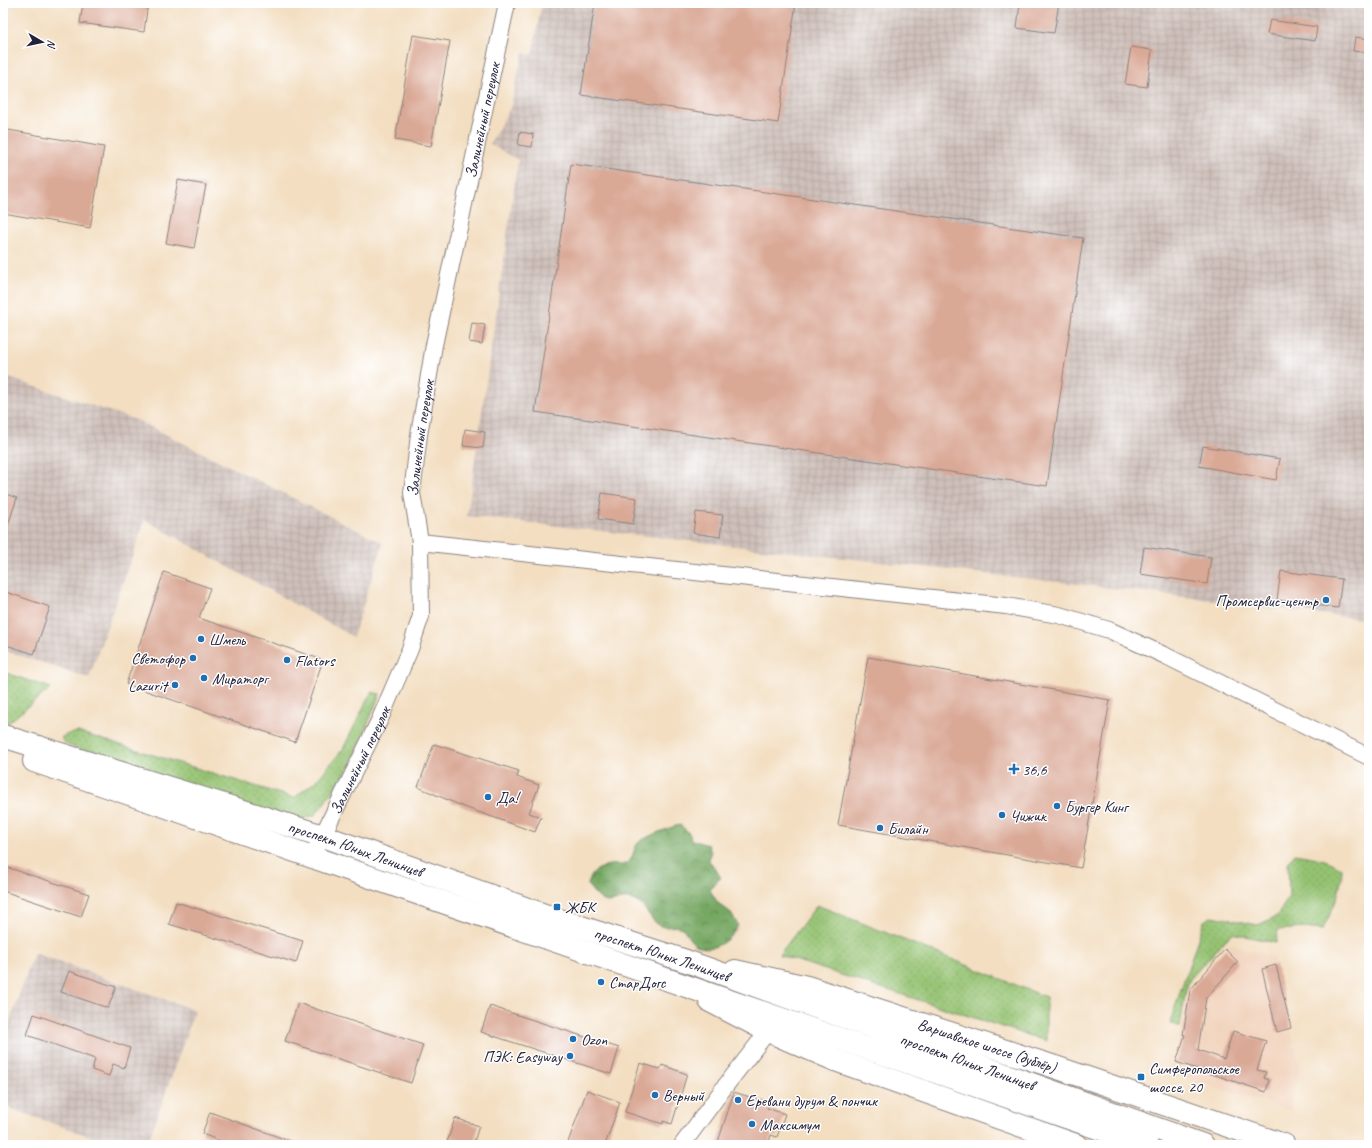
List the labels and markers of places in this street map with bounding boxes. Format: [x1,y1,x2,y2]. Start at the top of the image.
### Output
place label: Промсервис-центр [1215,591,1319,611]
marker: Промсервис-центр [1321,595,1331,605]
place label: Шмель [209,630,246,650]
marker: Шмель [196,634,206,644]
place label: Светофор [131,649,186,669]
place label: Flators [295,651,336,671]
marker: Светофор [188,653,198,663]
marker: Flators [282,655,292,665]
place label: Мираторг [212,669,270,689]
marker: Мираторг [199,673,209,683]
place label: Lazurit [128,676,170,696]
marker: Lazurit [170,680,180,690]
place label: 36,6 [1022,760,1048,780]
marker: 36,6 [1009,764,1019,774]
place label: Да! [496,788,522,808]
marker: Да! [483,792,493,802]
place label: Бургер Кинг [1065,797,1130,817]
marker: Бургер Кинг [1052,801,1062,811]
place label: Чижик [1010,806,1047,826]
marker: Чижик [997,810,1007,820]
place label: Билайн [888,819,929,839]
marker: Билайн [875,823,885,833]
place label: ЖБК [565,898,598,918]
marker: ЖБК [552,902,562,912]
place label: СтарДогс [609,973,667,993]
marker: СтарДогс [596,977,606,987]
place label: Ozon [581,1030,608,1050]
marker: Ozon [568,1034,578,1044]
place label: ПЭК: Easyway [483,1047,564,1067]
marker: ПЭК: Easyway [565,1051,575,1061]
place label: Симферопольское шоссе, 20 [1149,1059,1241,1097]
marker: Симферопольское шоссе, 20 [1136,1072,1146,1082]
place label: Верный [663,1086,705,1106]
marker: Верный [650,1090,660,1100]
place label: Еревани дурум & пончик [746,1091,879,1111]
marker: Еревани дурум & пончик [733,1095,743,1105]
place label: Максимум [760,1115,820,1135]
marker: Максимум [747,1119,757,1129]

